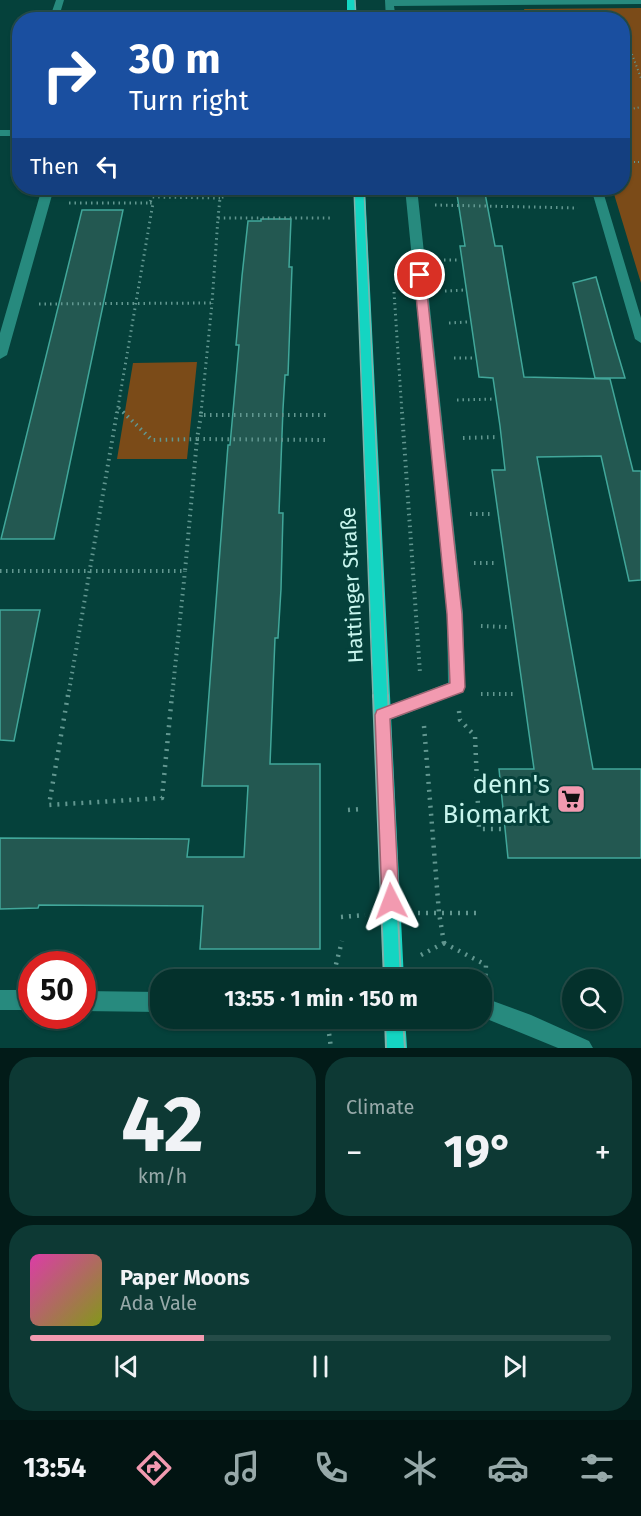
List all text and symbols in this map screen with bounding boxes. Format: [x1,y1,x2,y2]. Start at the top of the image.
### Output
text: 30 m [129,34,221,84]
icon: right [30,36,108,114]
text: Turn right [129,85,249,117]
icon: left [91,150,124,183]
text: Then [30,153,79,180]
pin [394,249,445,300]
icon: arrive [403,258,436,291]
street label: Hattinger Straße [335,506,369,664]
place label: denn's Biomarkt [443,769,551,830]
supermarket icon: denn's Biomarkt [555,783,587,815]
position arrow [359,869,423,933]
speed limit sign: 50 [18,951,96,1029]
map controls [562,969,622,1029]
button: search [562,969,622,1029]
text: 13:55 · 1 min · 150 m [224,985,418,1012]
text: 42 [121,1078,204,1172]
text: Climate [346,1095,414,1119]
text: 19° [444,1125,513,1179]
text: − [346,1133,363,1173]
text: + [595,1133,611,1173]
text: km/h [138,1164,187,1188]
text: Paper Moons [120,1264,250,1291]
text: Ada Vale [120,1291,197,1315]
icon: previous [110,1350,143,1383]
icon: pause [304,1350,337,1383]
icon: next [498,1350,531,1383]
icon: directions [133,1447,175,1489]
icon: music [221,1447,263,1489]
icon: phone [310,1447,352,1489]
icon: climate [399,1447,441,1489]
icon: car [487,1447,529,1489]
icon: filters [576,1447,618,1489]
text: 13:54 [23,1452,86,1484]

